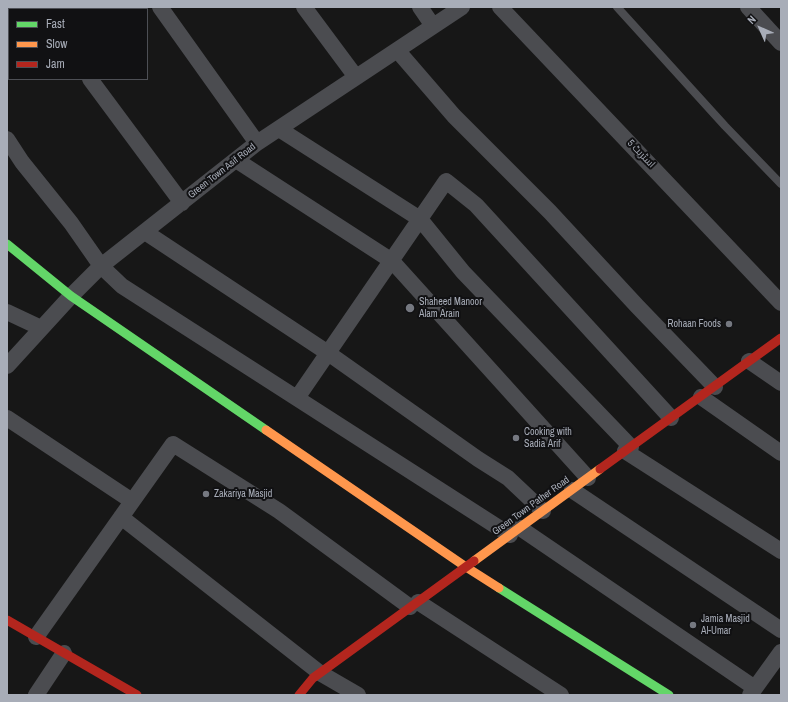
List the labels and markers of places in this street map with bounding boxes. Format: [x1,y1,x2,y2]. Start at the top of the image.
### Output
place label: Shaheed Manoor Alam Arain [419,296,482,320]
marker: Shaheed Manoor Alam Arain [404,302,416,314]
place label: Rohaan Foods [668,318,721,330]
marker: Rohaan Foods [724,319,734,329]
place label: Cooking with Sadia Arif [524,426,572,450]
marker: Cooking with Sadia Arif [511,433,521,443]
place label: Zakariya Masjid [214,488,272,500]
marker: Zakariya Masjid [201,489,211,499]
place label: Jamia Masjid Al-Umar [701,613,750,636]
marker: Jamia Masjid Al-Umar [688,620,698,630]

